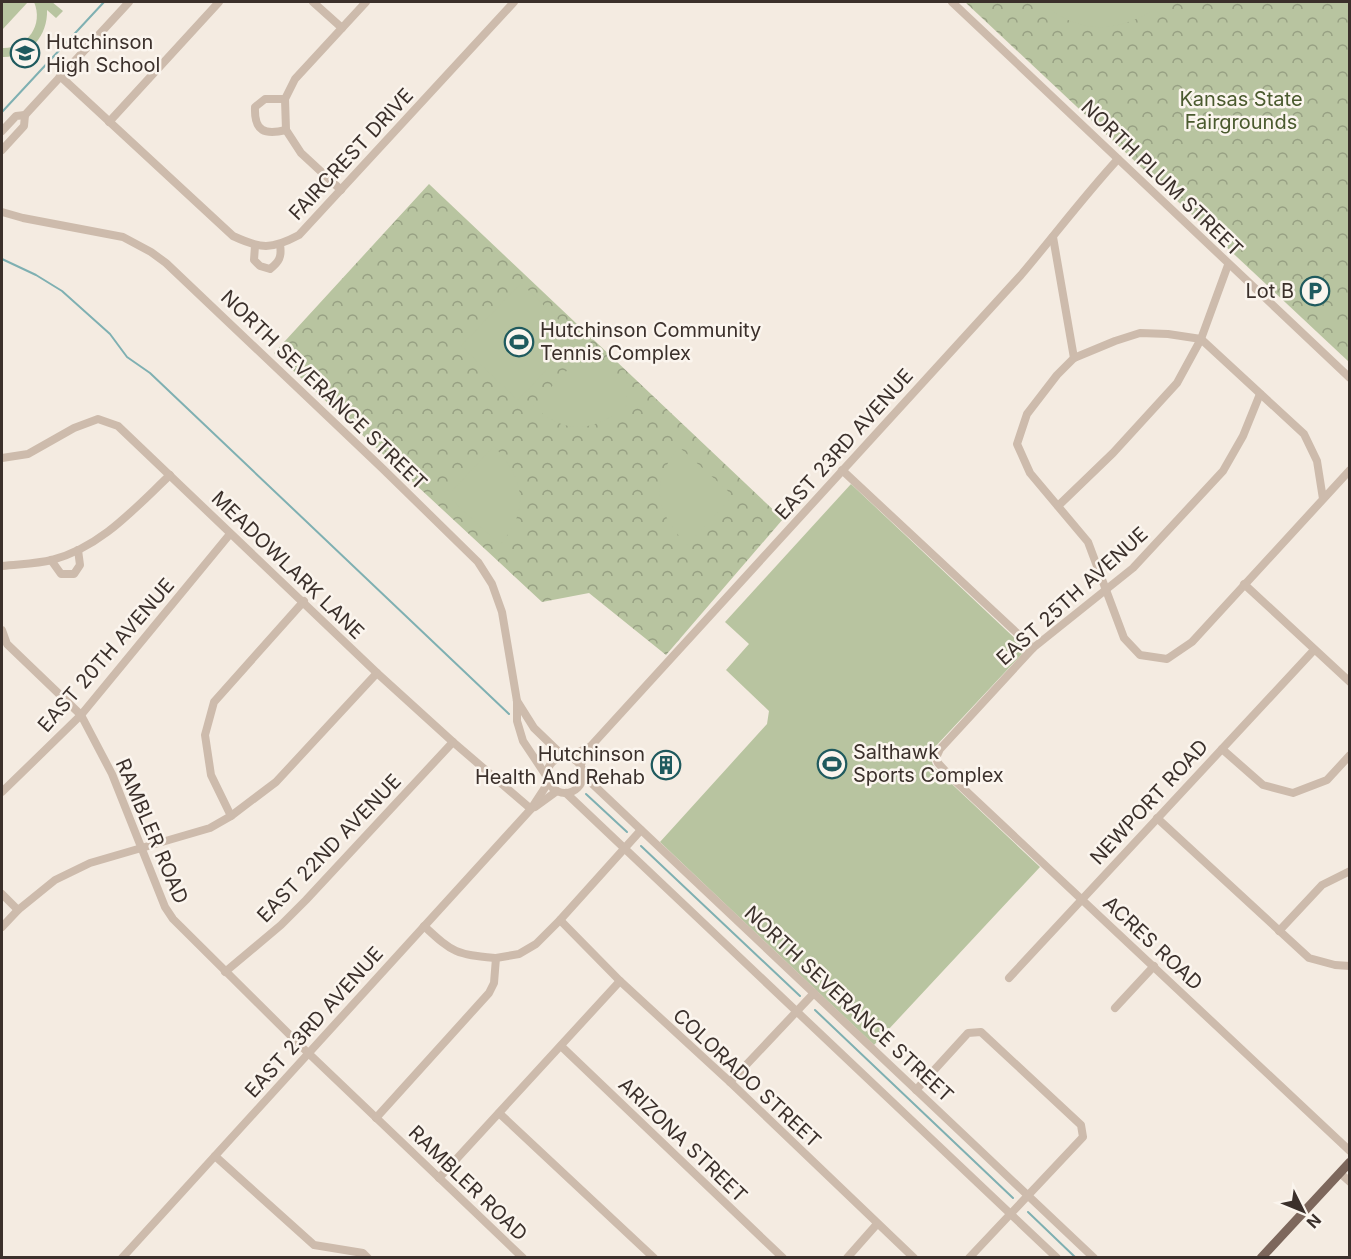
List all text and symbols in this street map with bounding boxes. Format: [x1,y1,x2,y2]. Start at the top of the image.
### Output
place label: Hutchinson High School [46,30,160,77]
school or university icon: Hutchinson High School [9,37,41,69]
street label: FAIRCREST DRIVE [284,83,418,225]
park label: Kansas State Fairgrounds [1179,87,1303,134]
street label: NORTH PLUM STREET [1076,95,1248,261]
parking icon: Lot B [1299,275,1331,307]
place label: Lot B [1245,279,1294,303]
street label: NORTH SEVERANCE STREET [216,285,432,495]
place label: Hutchinson Community Tennis Complex [540,318,761,365]
sports icon: Hutchinson Community Tennis Complex [503,326,535,358]
street label: EAST 23RD AVENUE [770,364,918,524]
street label: MEADOWLARK LANE [207,486,369,644]
street label: EAST 25TH AVENUE [991,522,1153,670]
street label: EAST 20TH AVENUE [33,573,179,737]
street label: NEWPORT ROAD [1085,735,1213,869]
place label: Salthawk Sports Complex [853,740,1004,787]
place label: Hutchinson Health And Rehab [475,742,645,789]
sports icon: Salthawk Sports Complex [816,748,848,780]
building icon: Hutchinson Health And Rehab [650,749,682,781]
street label: RAMBLER ROAD [111,755,193,907]
street label: EAST 22ND AVENUE [252,769,406,927]
street label: ACRES ROAD [1098,891,1208,995]
street label: NORTH SEVERANCE STREET [740,901,958,1107]
street label: EAST 23RD AVENUE [240,942,388,1102]
street label: COLORADO STREET [668,1003,826,1153]
street label: ARIZONA STREET [614,1073,752,1207]
street label: RAMBLER ROAD [404,1120,532,1246]
north arrow [1273,1181,1333,1241]
text: N [1302,1210,1325,1233]

